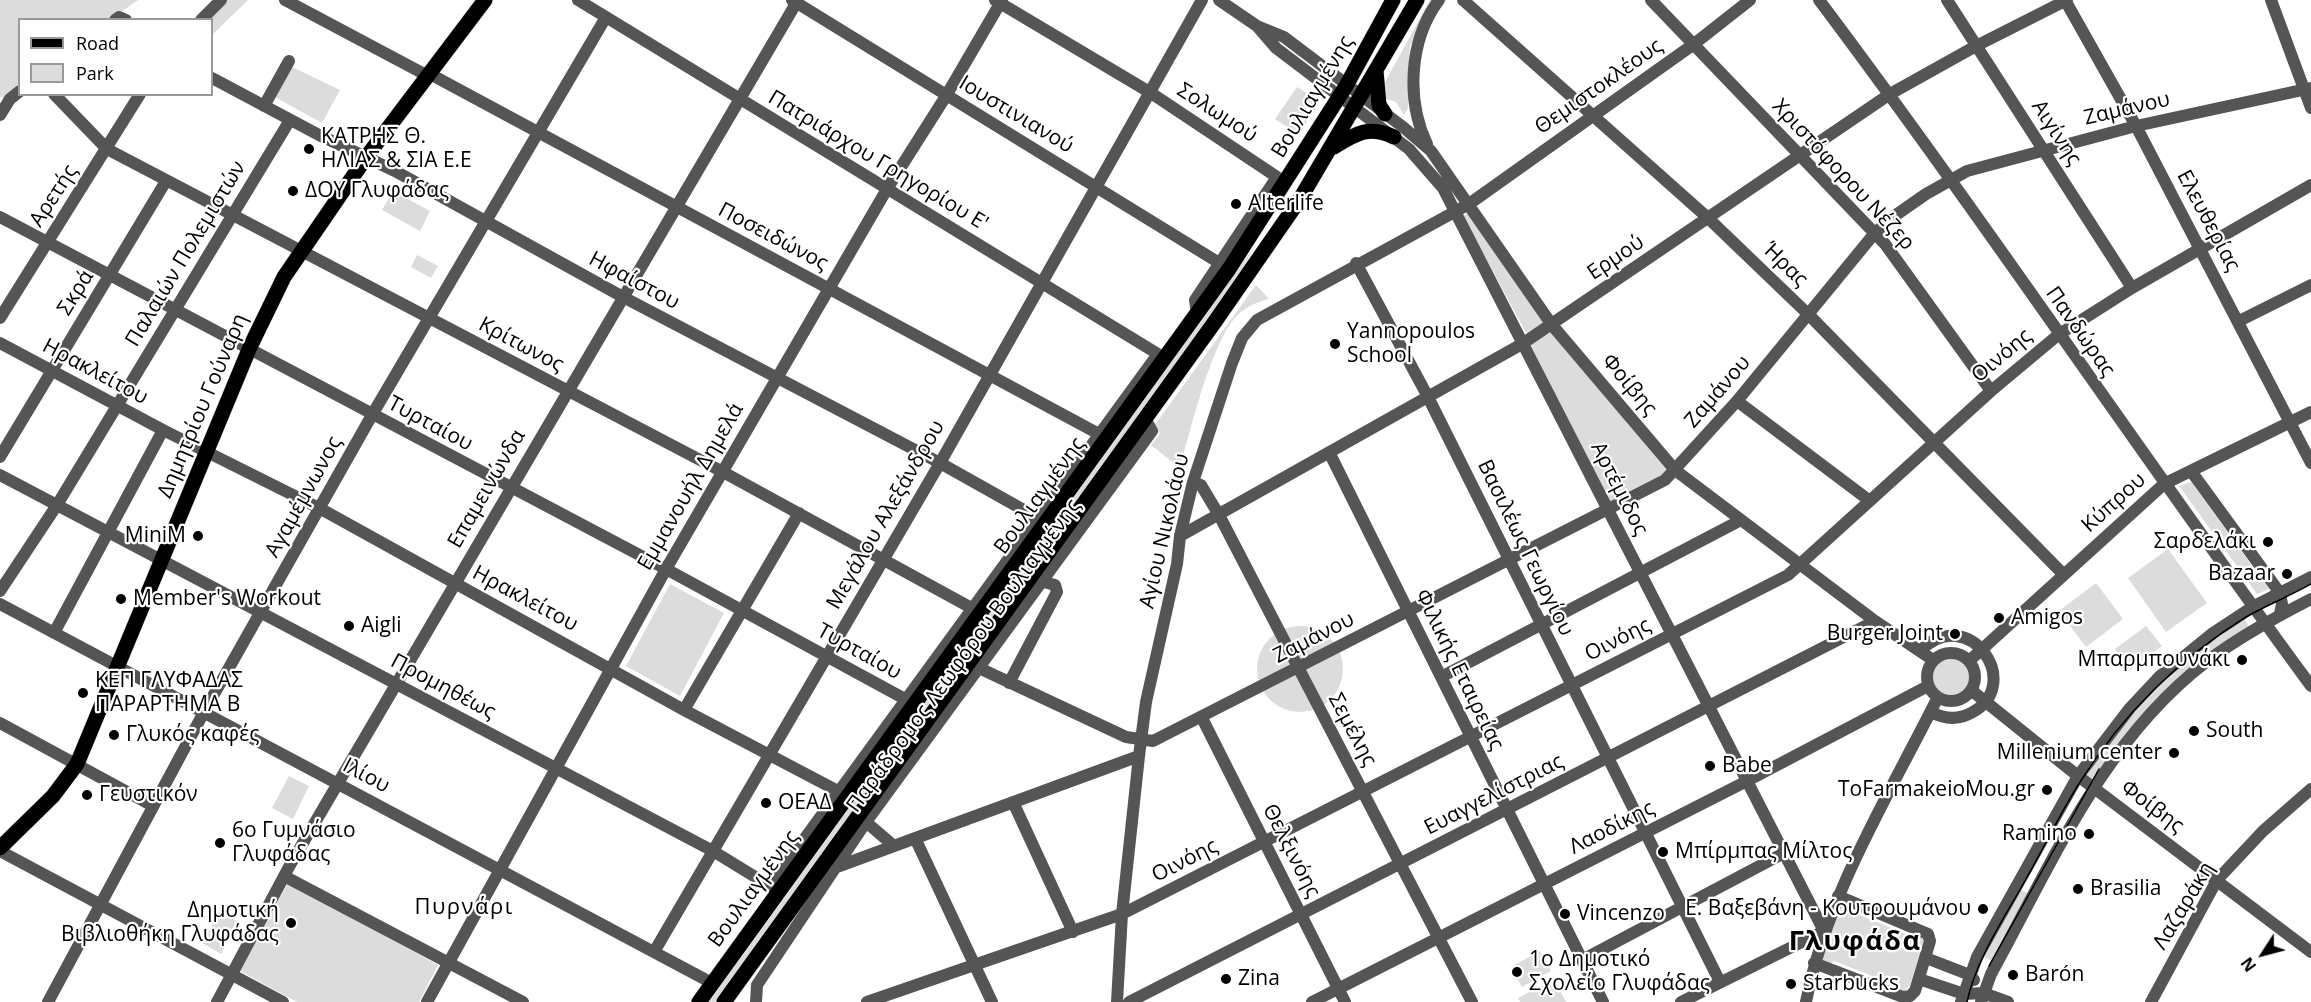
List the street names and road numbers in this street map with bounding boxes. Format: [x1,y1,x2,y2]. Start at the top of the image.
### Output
street label: Βουλιαγμένης [1267,31,1359,163]
street label: Θεμιστοκλέους [1530,34,1668,140]
street label: Ιουστινιανού [954,71,1078,159]
street label: Σολωμού [1172,78,1262,148]
street label: Πατριάρχου Γρηγορίου E' [763,85,993,237]
street label: Ζαμάνου [2082,87,2172,131]
street label: Χριστόφορου Νέζερ [1767,94,1919,256]
street label: Αιγίνης [2026,96,2086,170]
street label: Παλαιών Πολεμιστών [121,157,251,351]
street label: Αρετής [25,160,83,232]
street label: Ελευθερίας [2171,166,2245,276]
street label: Ποσειδώνος [714,197,832,277]
street label: Ερμού [1583,230,1649,286]
street label: Ήρας [1757,238,1813,292]
street label: Ηφαίστου [585,247,683,315]
street label: Σκρά [52,266,100,320]
street label: Πανδώρας [2040,282,2120,382]
street label: Δημητρίου Γούναρη [153,310,253,502]
street label: Κρίτωνος [474,312,568,378]
street label: Οινόης [1967,324,2037,388]
street label: Ηρακλείτου [38,334,152,410]
street label: Φοίβης [1596,349,1662,421]
street label: Ζαμάνου [1680,351,1756,433]
street label: Τυρταίου [383,391,477,457]
street label: Εμμανουήλ Δημελά [633,399,749,575]
street label: Μεγάλου Αλεξάνδρου [822,416,950,614]
street label: Επαμεινώνδα [443,425,531,553]
street label: Αγαμέμνωνος [260,432,348,562]
street label: Βουλιαγμένης [989,433,1091,559]
street label: Αρτέμιδος [1585,438,1653,540]
street label: Αγίου Νικολάου [1135,451,1195,611]
street label: Βασιλέως Γεωργίου [1471,456,1579,640]
street label: Κύπρου [2077,468,2151,538]
street label: Παράδρομος Λεωφόρου Βουλιαγμένης [842,494,1086,818]
street label: Ηρακλείτου [468,561,582,637]
street label: Φιλικής Εταιρείας [1409,585,1509,755]
street label: Ζαμάνου [1269,607,1359,669]
street label: Οινόης [1581,613,1655,667]
street label: Τυρταίου [813,619,905,685]
street label: Προμηθέως [386,649,500,725]
street label: Σεμέλης [1322,689,1382,771]
street label: Ευαγγελίστριας [1420,749,1568,841]
street label: Ιλίου [338,753,394,799]
street label: Φοίβης [2115,775,2189,839]
street label: Λαοδίκης [1565,796,1659,860]
street label: Θελξινόης [1257,800,1325,902]
street label: Βουλιαγμένης [703,826,805,952]
street label: Οινόης [1148,834,1222,888]
street label: Λαζαράκη [2148,858,2220,954]

